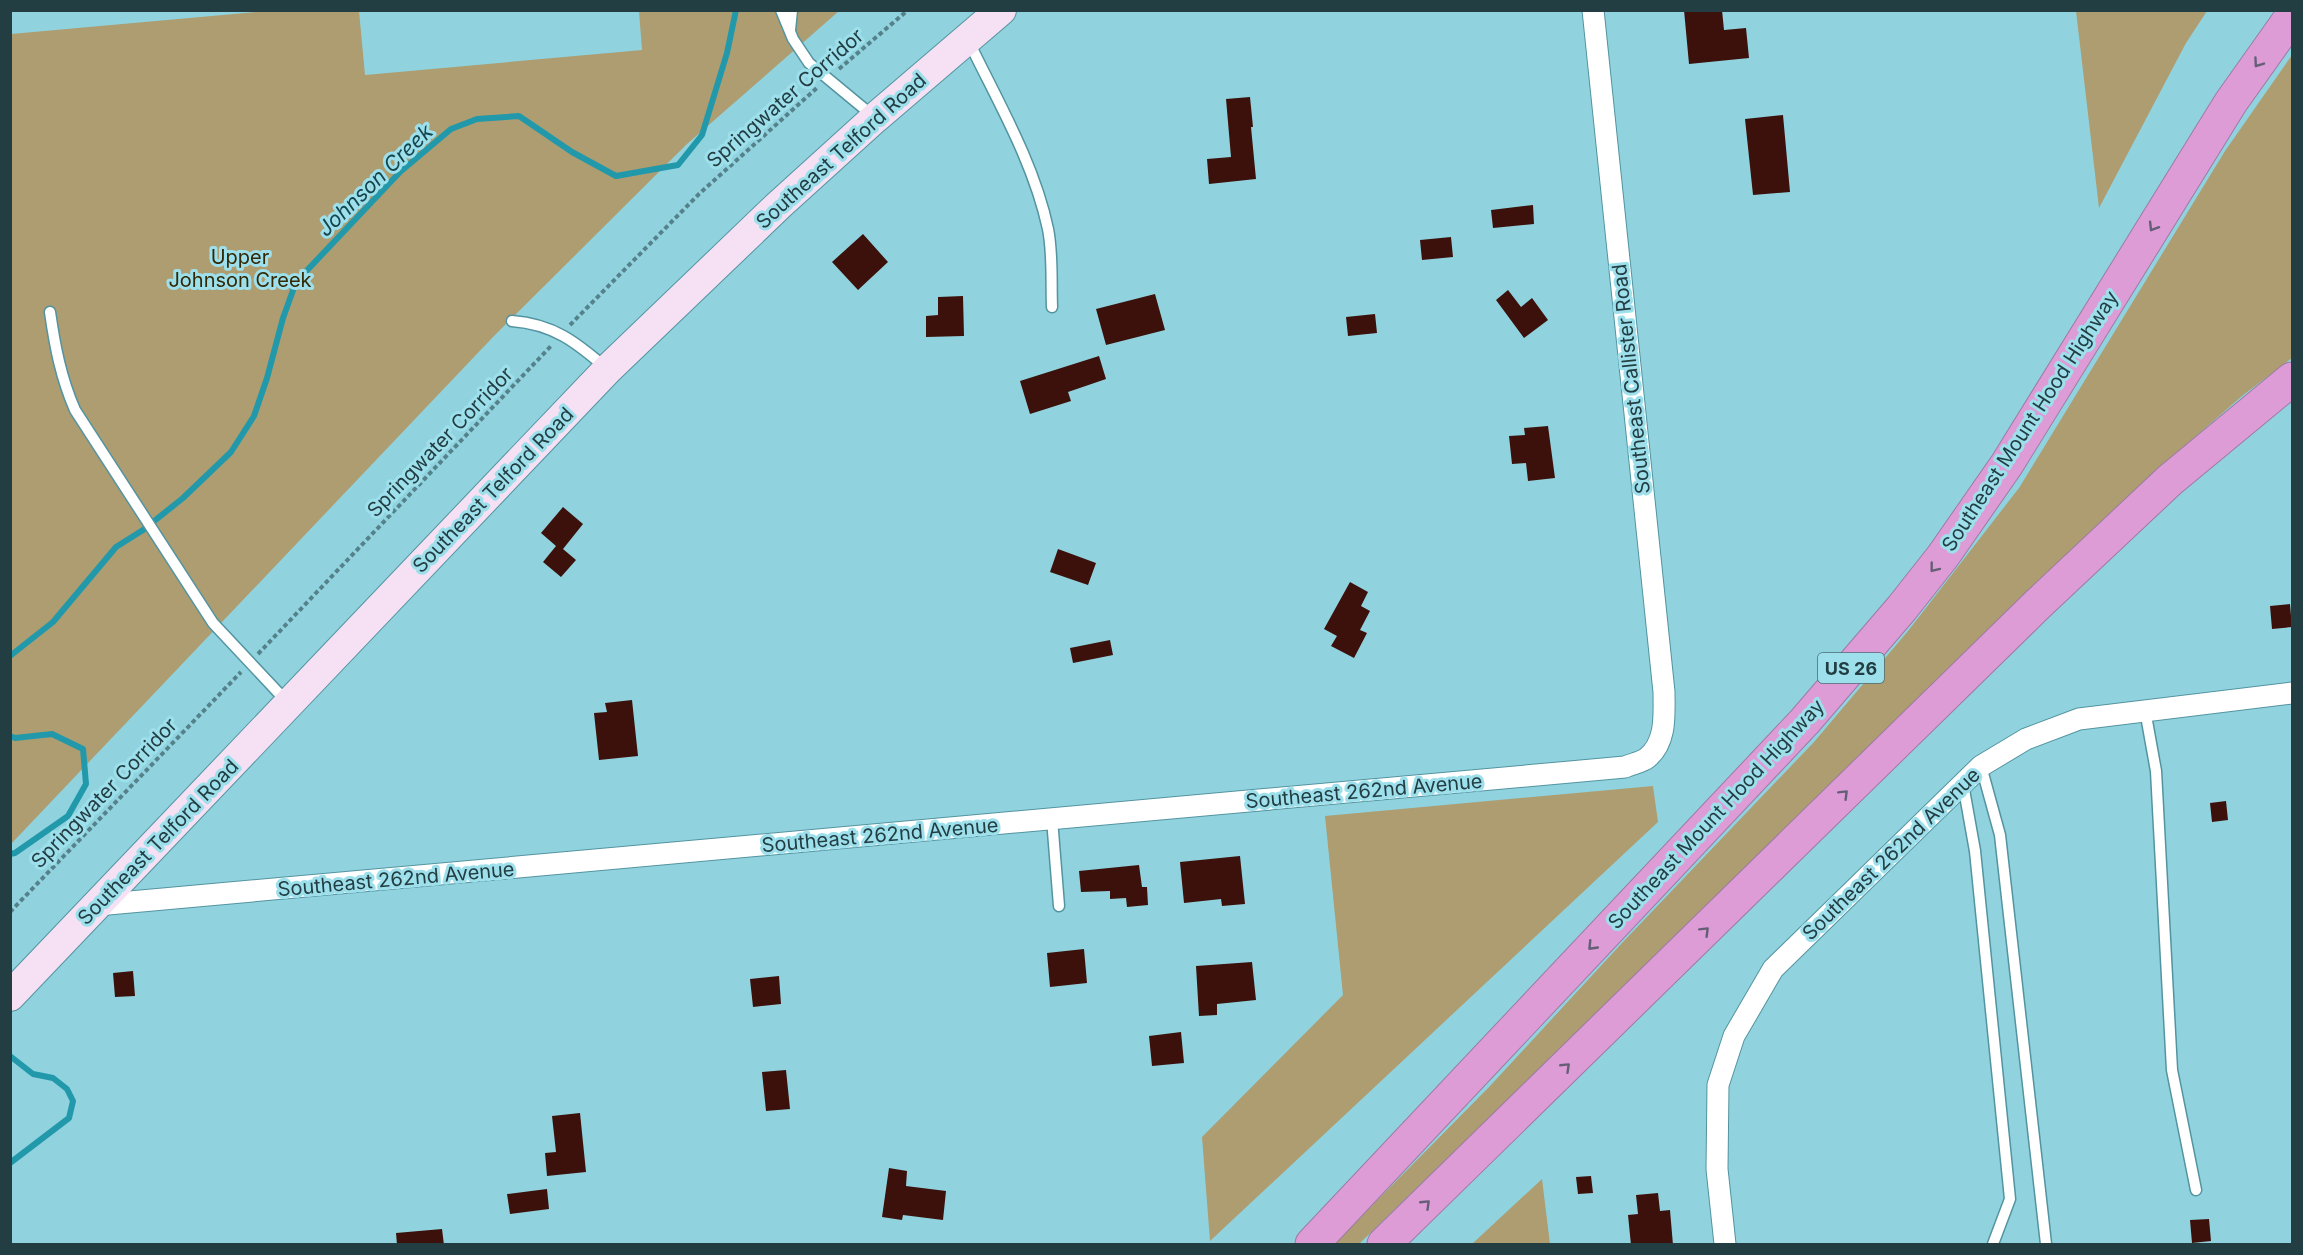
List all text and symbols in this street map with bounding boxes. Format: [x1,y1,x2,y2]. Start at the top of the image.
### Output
street label: Springwater Corridor [702,23,869,173]
one-way arrow [2254,56,2265,67]
street label: Southeast Telford Road [751,68,931,234]
water label: Johnson Creek [312,119,438,241]
one-way arrow [2148,221,2160,231]
park label: Upper Johnson Creek [168,245,312,292]
street label: Southeast Callister Road [1607,263,1655,495]
street label: Southeast Mount Hood Highway [1937,286,2123,556]
street label: Springwater Corridor [362,362,518,522]
street label: Southeast Telford Road [408,402,578,578]
one-way arrow [1930,561,1941,572]
road number: US 26 [1818,653,1884,683]
street label: Southeast Mount Hood Highway [1603,694,1829,934]
street label: Springwater Corridor [26,713,182,873]
street label: Southeast Telford Road [73,754,243,930]
street label: Southeast 262nd Avenue [1797,763,1985,945]
street label: Southeast 262nd Avenue [1245,769,1483,813]
one-way arrow [1837,790,1847,801]
street label: Southeast 262nd Avenue [761,813,999,857]
street label: Southeast 262nd Avenue [277,857,515,901]
one-way arrow [1697,928,1708,939]
one-way arrow [1589,939,1600,950]
one-way arrow [1558,1064,1569,1075]
one-way arrow [1418,1200,1429,1211]

